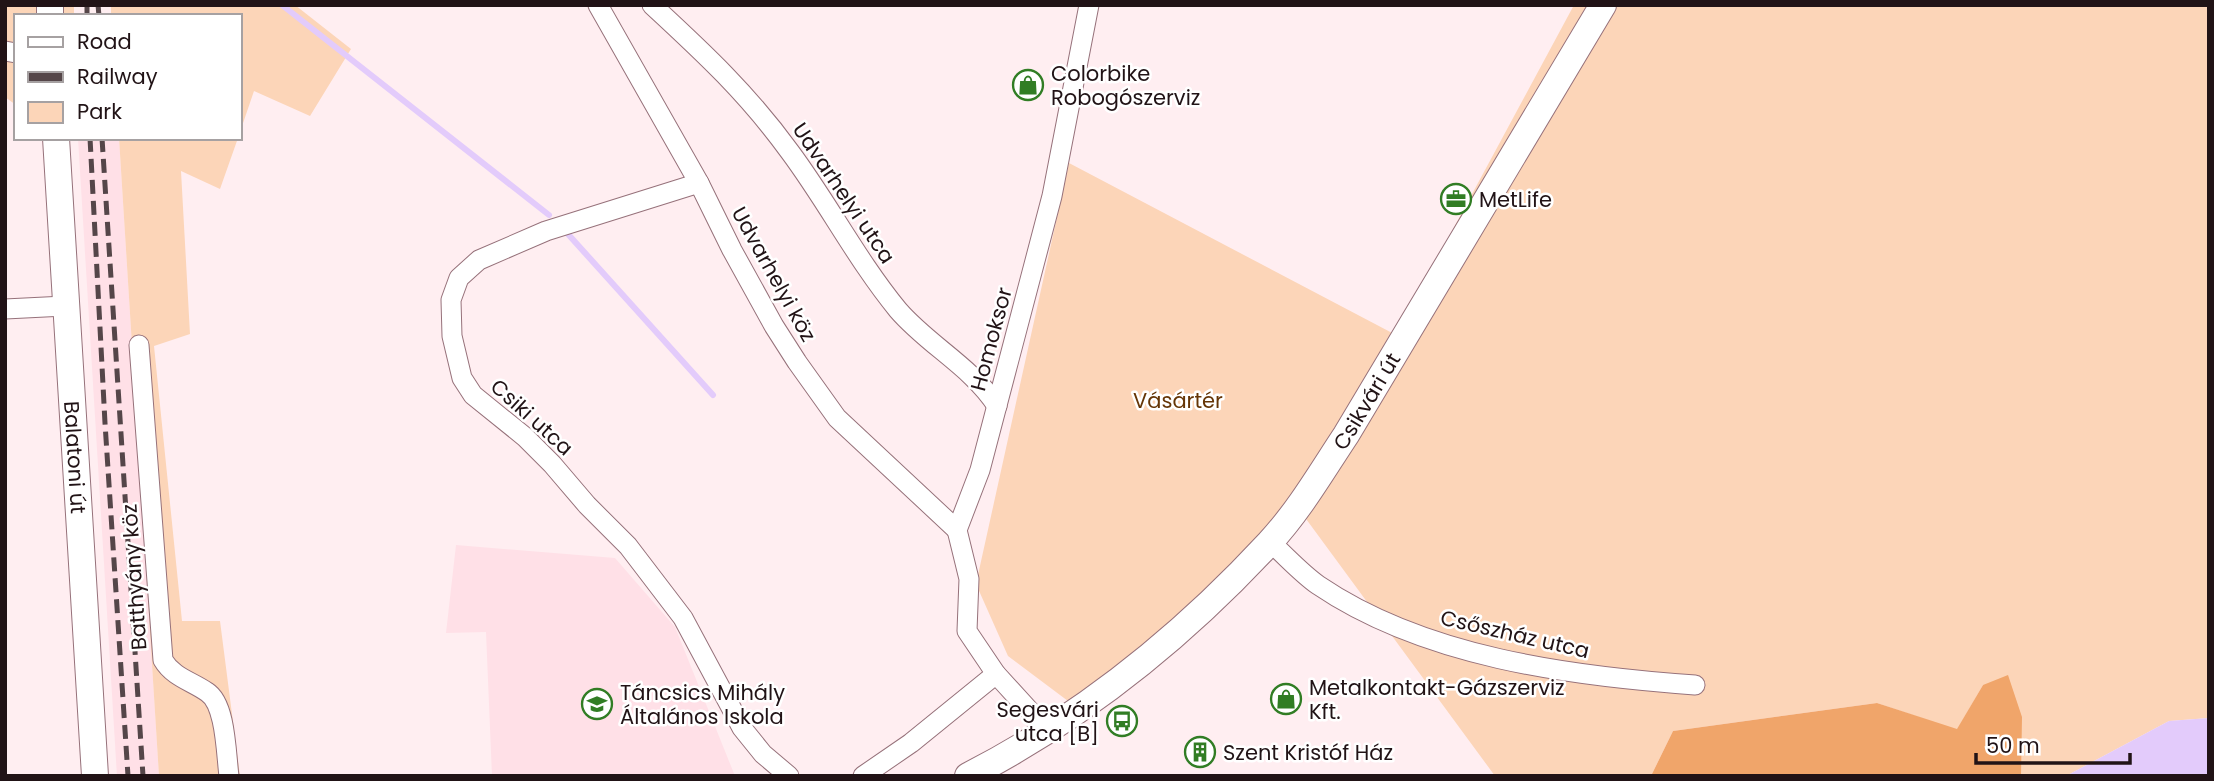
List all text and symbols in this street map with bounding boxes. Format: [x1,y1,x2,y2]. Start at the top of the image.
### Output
legend [14,14,242,140]
text: Road [77,27,132,56]
place label: Colorbike Robogószerviz [1051,59,1200,112]
text: Railway [77,62,158,91]
shop icon: Colorbike Robogószerviz [1011,68,1045,102]
text: Park [77,97,122,126]
street label: Udvarhelyi utca [786,117,902,269]
office icon: MetLife [1439,182,1473,216]
place label: MetLife [1479,185,1552,214]
street label: Udvarhelyi köz [725,201,823,347]
street label: Homoksor [963,284,1019,394]
street label: Csikvári út [1326,347,1407,455]
street label: Csiki utca [484,372,580,462]
park label: Vásártér [1133,386,1223,415]
street label: Balatoni út [58,400,93,515]
street label: Batthyány köz [114,503,154,651]
street label: Csőszház utca [1438,603,1592,665]
place label: Metalkontakt-Gázszerviz Kft. [1309,673,1565,726]
place label: Táncsics Mihály Általános Iskola [620,678,785,731]
shop icon: Metalkontakt-Gázszerviz Kft. [1269,682,1303,716]
school or university icon: Táncsics Mihály Általános Iskola [580,687,614,721]
place label: Segesvári utca [B] [996,695,1099,748]
bus stop icon: Segesvári utca [B] [1105,704,1139,738]
scale bar [1976,722,2130,766]
text: 50 m [1986,731,2040,760]
building icon: Szent Kristóf Ház [1183,735,1217,769]
place label: Szent Kristóf Ház [1223,738,1393,767]

